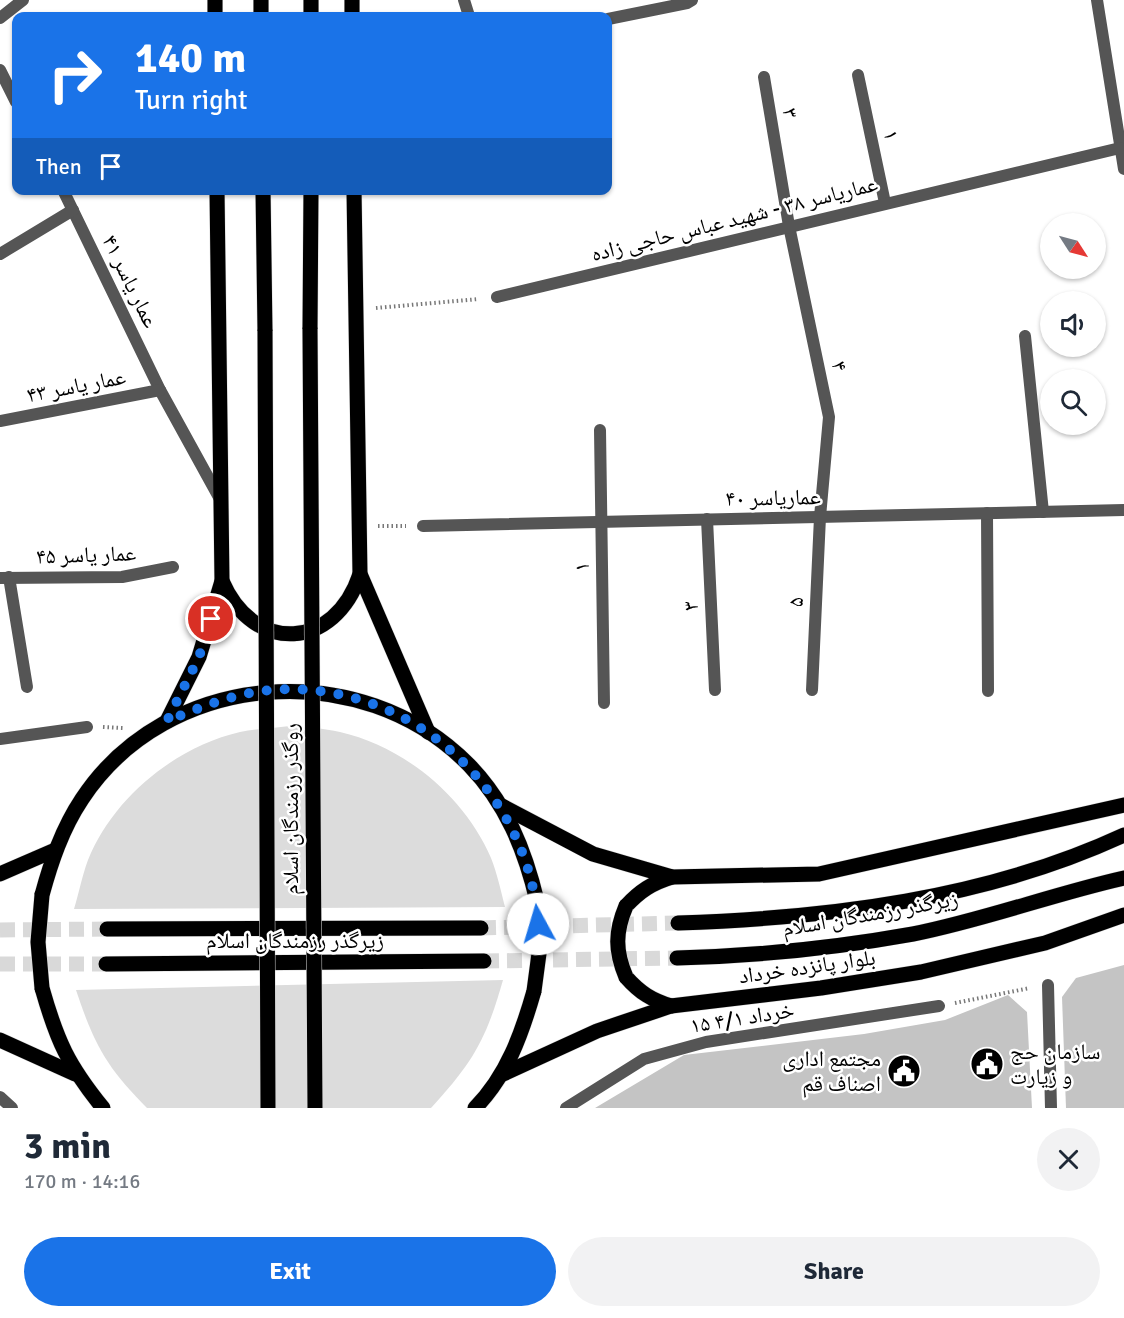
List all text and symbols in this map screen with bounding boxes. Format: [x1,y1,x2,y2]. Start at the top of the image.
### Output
text: 140 m [135,33,246,84]
icon: right [36,36,114,114]
text: Turn right [135,84,248,117]
street label: ۳ [776,106,805,120]
street label: ۱ [877,127,906,143]
icon: arrive [94,150,127,183]
text: Then [36,153,82,180]
street label: عماریاسر ۳۸ - شهید عباس حاجی زاده [588,170,880,267]
north arrow [1040,213,1106,279]
map controls [1040,213,1106,435]
street label: عمار یاسر ۴۱ [96,230,165,332]
button: sound [1040,291,1106,357]
street label: ۴ [825,358,854,374]
street label: عمار یاسر ۴۳ [24,363,128,408]
button: search [1040,369,1106,435]
street label: عماریاسر ۴۰ [725,483,821,512]
street label: عمار یاسر ۴۵ [35,539,137,570]
street label: ۱ [568,562,595,572]
pin [185,593,236,644]
street label: ۵ [782,596,809,608]
street label: ۳ [677,600,704,612]
icon: arrive [194,602,227,635]
street label: روگذر رزمندگان اسلام [277,723,305,895]
street label: زیرگذر رزمندگان اسلام [780,885,960,943]
position arrow [506,892,570,956]
street label: زیرگذر رزمندگان اسلام [206,927,384,955]
street label: بلوار پانزده خرداد [737,944,877,990]
street label: ۱۵ خرداد ۴/۱ [688,996,796,1039]
place label: سازمان حج و زیارت [1010,1038,1101,1090]
place label: مجتمع اداری اصناف قم [782,1045,881,1098]
public building icon: سازمان حج و زیارت [969,1046,1005,1082]
public building icon: مجتمع اداری اصناف قم [886,1053,922,1089]
text: 3 min [24,1124,111,1169]
button: close [1037,1128,1100,1191]
text: 170 m · 14:16 [24,1169,140,1194]
button: Exit [24,1237,556,1306]
button: Share [568,1237,1100,1306]

